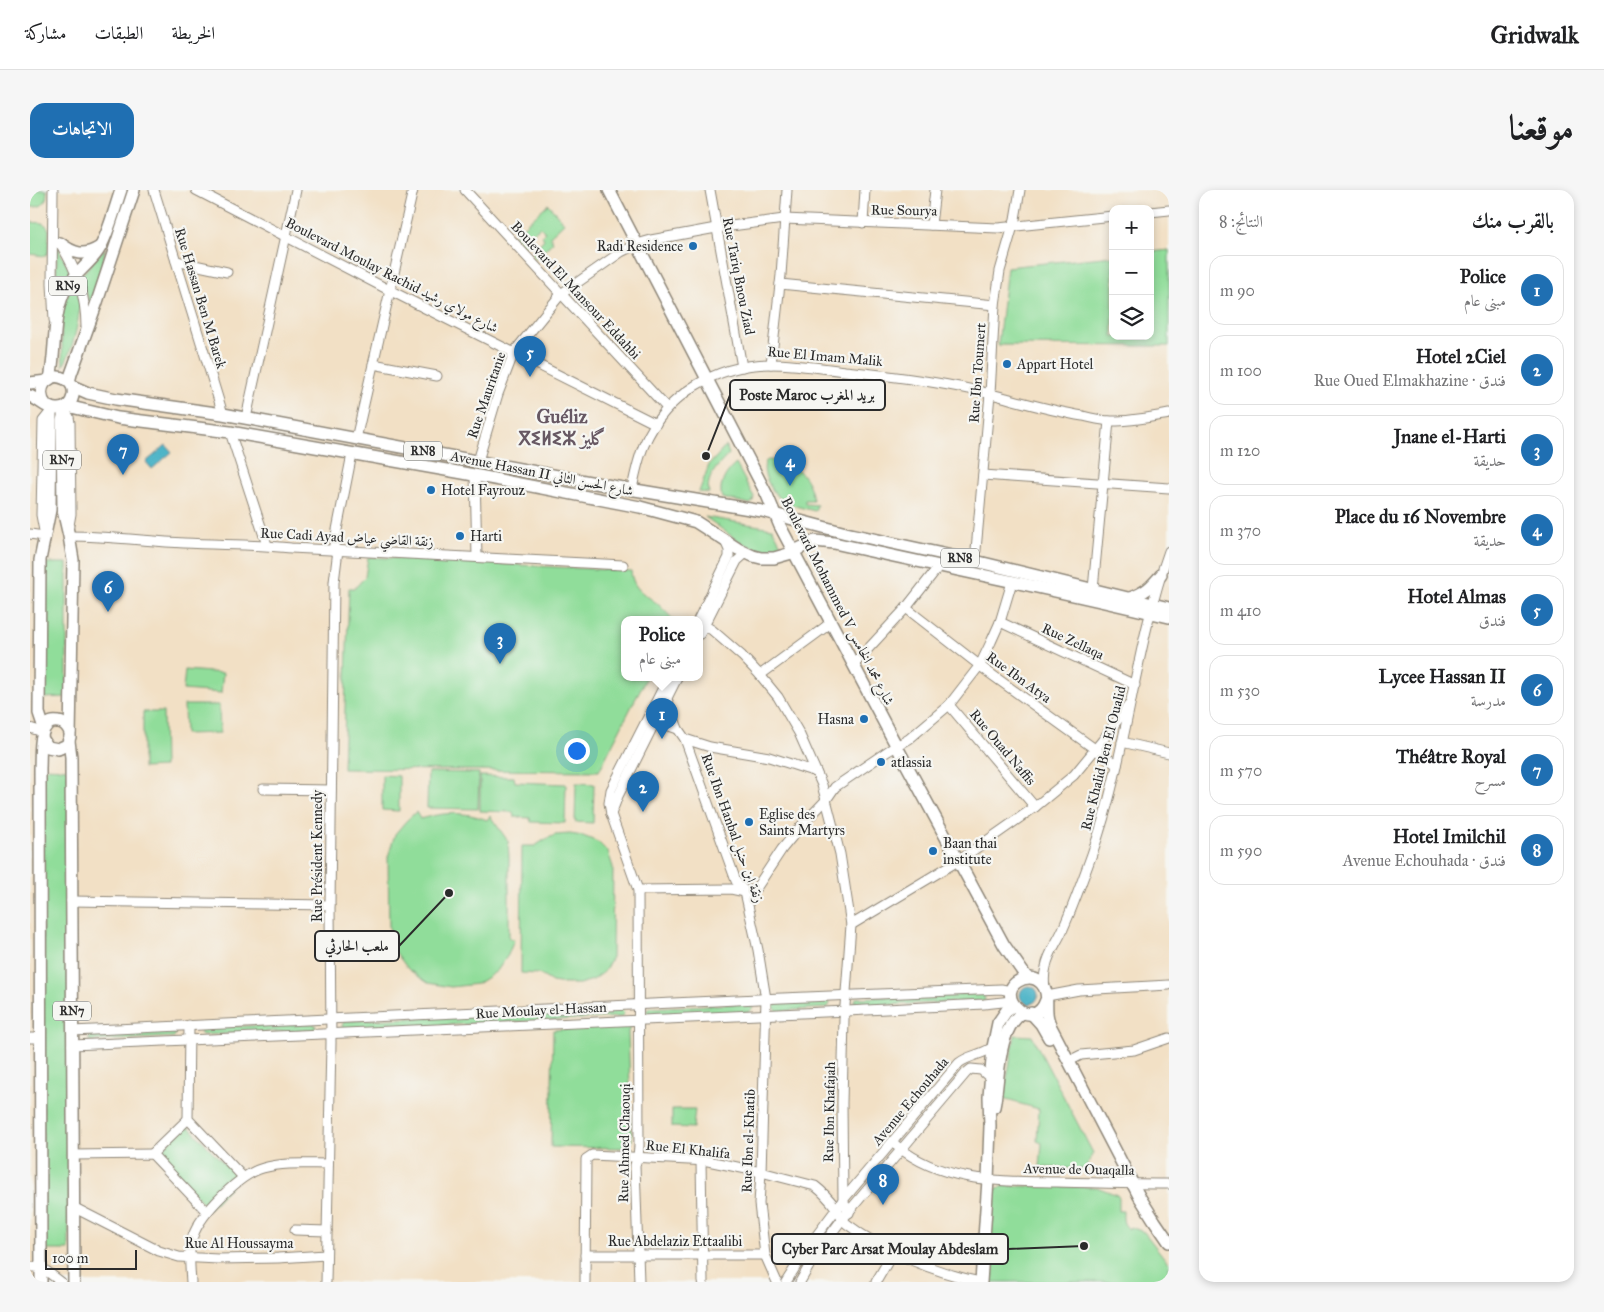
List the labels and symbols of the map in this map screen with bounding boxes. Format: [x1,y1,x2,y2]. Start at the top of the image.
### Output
street label: Rue Sourya [871,201,937,220]
street label: Boulevard Moulay Rachid شارع مولاي رشيد [281,214,501,339]
street label: Rue Tariq Bnou Ziad [718,216,758,336]
street label: Boulevard El Mansour Eddahbi [507,218,644,363]
street label: Rue Hassan Ben M Barek [171,226,230,371]
place label: Radi Residence [597,238,683,255]
marker: Radi Residence [687,240,699,252]
road number: RN9 [49,276,87,295]
street label: Rue Ibn Toumert [966,322,989,424]
pin: 5 [514,336,546,377]
street label: Rue El Imam Malik [767,343,884,370]
street label: Rue Mauritanie [464,349,509,441]
place label: Appart Hotel [1016,356,1093,373]
marker: Appart Hotel [1001,358,1013,370]
callout: Poste Maroc بريد المغرب [730,380,885,410]
text: Poste Maroc بريد المغرب [739,386,875,405]
district label: Guéliz ⴳⵉⵍⵉⵣ گليز [518,405,606,450]
pin: 7 [107,434,139,475]
road number: RN8 [404,442,442,460]
pin: 4 [774,445,806,486]
street label: Avenue Hassan II شارع الحسن الثاني [447,447,635,503]
road number: RN7 [43,450,81,470]
place label: Hotel Fayrouz [441,482,526,499]
marker: Hotel Fayrouz [425,484,437,496]
street label: Boulevard Mohammed V شارع محمد الخامس [775,494,898,709]
street label: Rue Cadi Ayad زنقة القاضي عياض [260,524,434,556]
place label: Harti [470,528,502,545]
marker: Harti [454,530,466,542]
road number: RN8 [941,548,979,568]
pin: 6 [92,571,124,612]
street label: Rue Zellaqa [1039,620,1107,664]
pin: 3 [484,623,516,664]
street label: Rue Ibn Atya [983,648,1055,707]
street label: Rue Khalid Ben El Oualid [1077,684,1130,832]
pin: 1 [646,698,678,739]
street label: Rue Ouad Naffis [966,706,1039,789]
place label: Hasna [817,711,854,728]
marker: Hasna [858,713,870,725]
your location [564,738,590,764]
street label: Rue Ibn Hanbal زنقة ابن حنبل [696,751,768,906]
place label: atlassia [891,754,932,771]
marker: atlassia [875,756,887,768]
pin: 2 [627,771,659,812]
street label: Rue Président Kennedy [309,789,326,922]
place label: Eglise des Saints Martyrs [759,806,845,839]
marker: Eglise des Saints Martyrs [743,816,755,828]
place label: Baan thai institute [943,835,997,868]
marker: Baan thai institute [927,845,939,857]
callout: ملعب الحارثي [315,931,399,961]
text: ملعب الحارثي [324,937,389,958]
street label: Rue Moulay el-Hassan [475,999,607,1022]
road number: RN7 [53,1001,91,1020]
street label: Avenue Echouhada [868,1054,952,1150]
street label: Rue Ibn Khafajah [820,1061,839,1163]
street label: Rue Ahmed Chaouqi [615,1083,635,1203]
street label: Rue Ibn el-Khatib [738,1089,759,1193]
street label: Rue El Khalifa [645,1137,731,1162]
street label: Avenue de Ouaqalla [1022,1160,1135,1180]
pin: 8 [867,1164,899,1205]
street label: Rue Abdelaziz Ettaalibi [608,1233,742,1250]
callout: Cyber Parc Arsat Moulay Abdeslam [772,1234,1008,1264]
street label: Rue Al Houssayma [184,1235,294,1252]
text: Cyber Parc Arsat Moulay Abdeslam [782,1240,999,1259]
scale bar [45,1247,138,1270]

